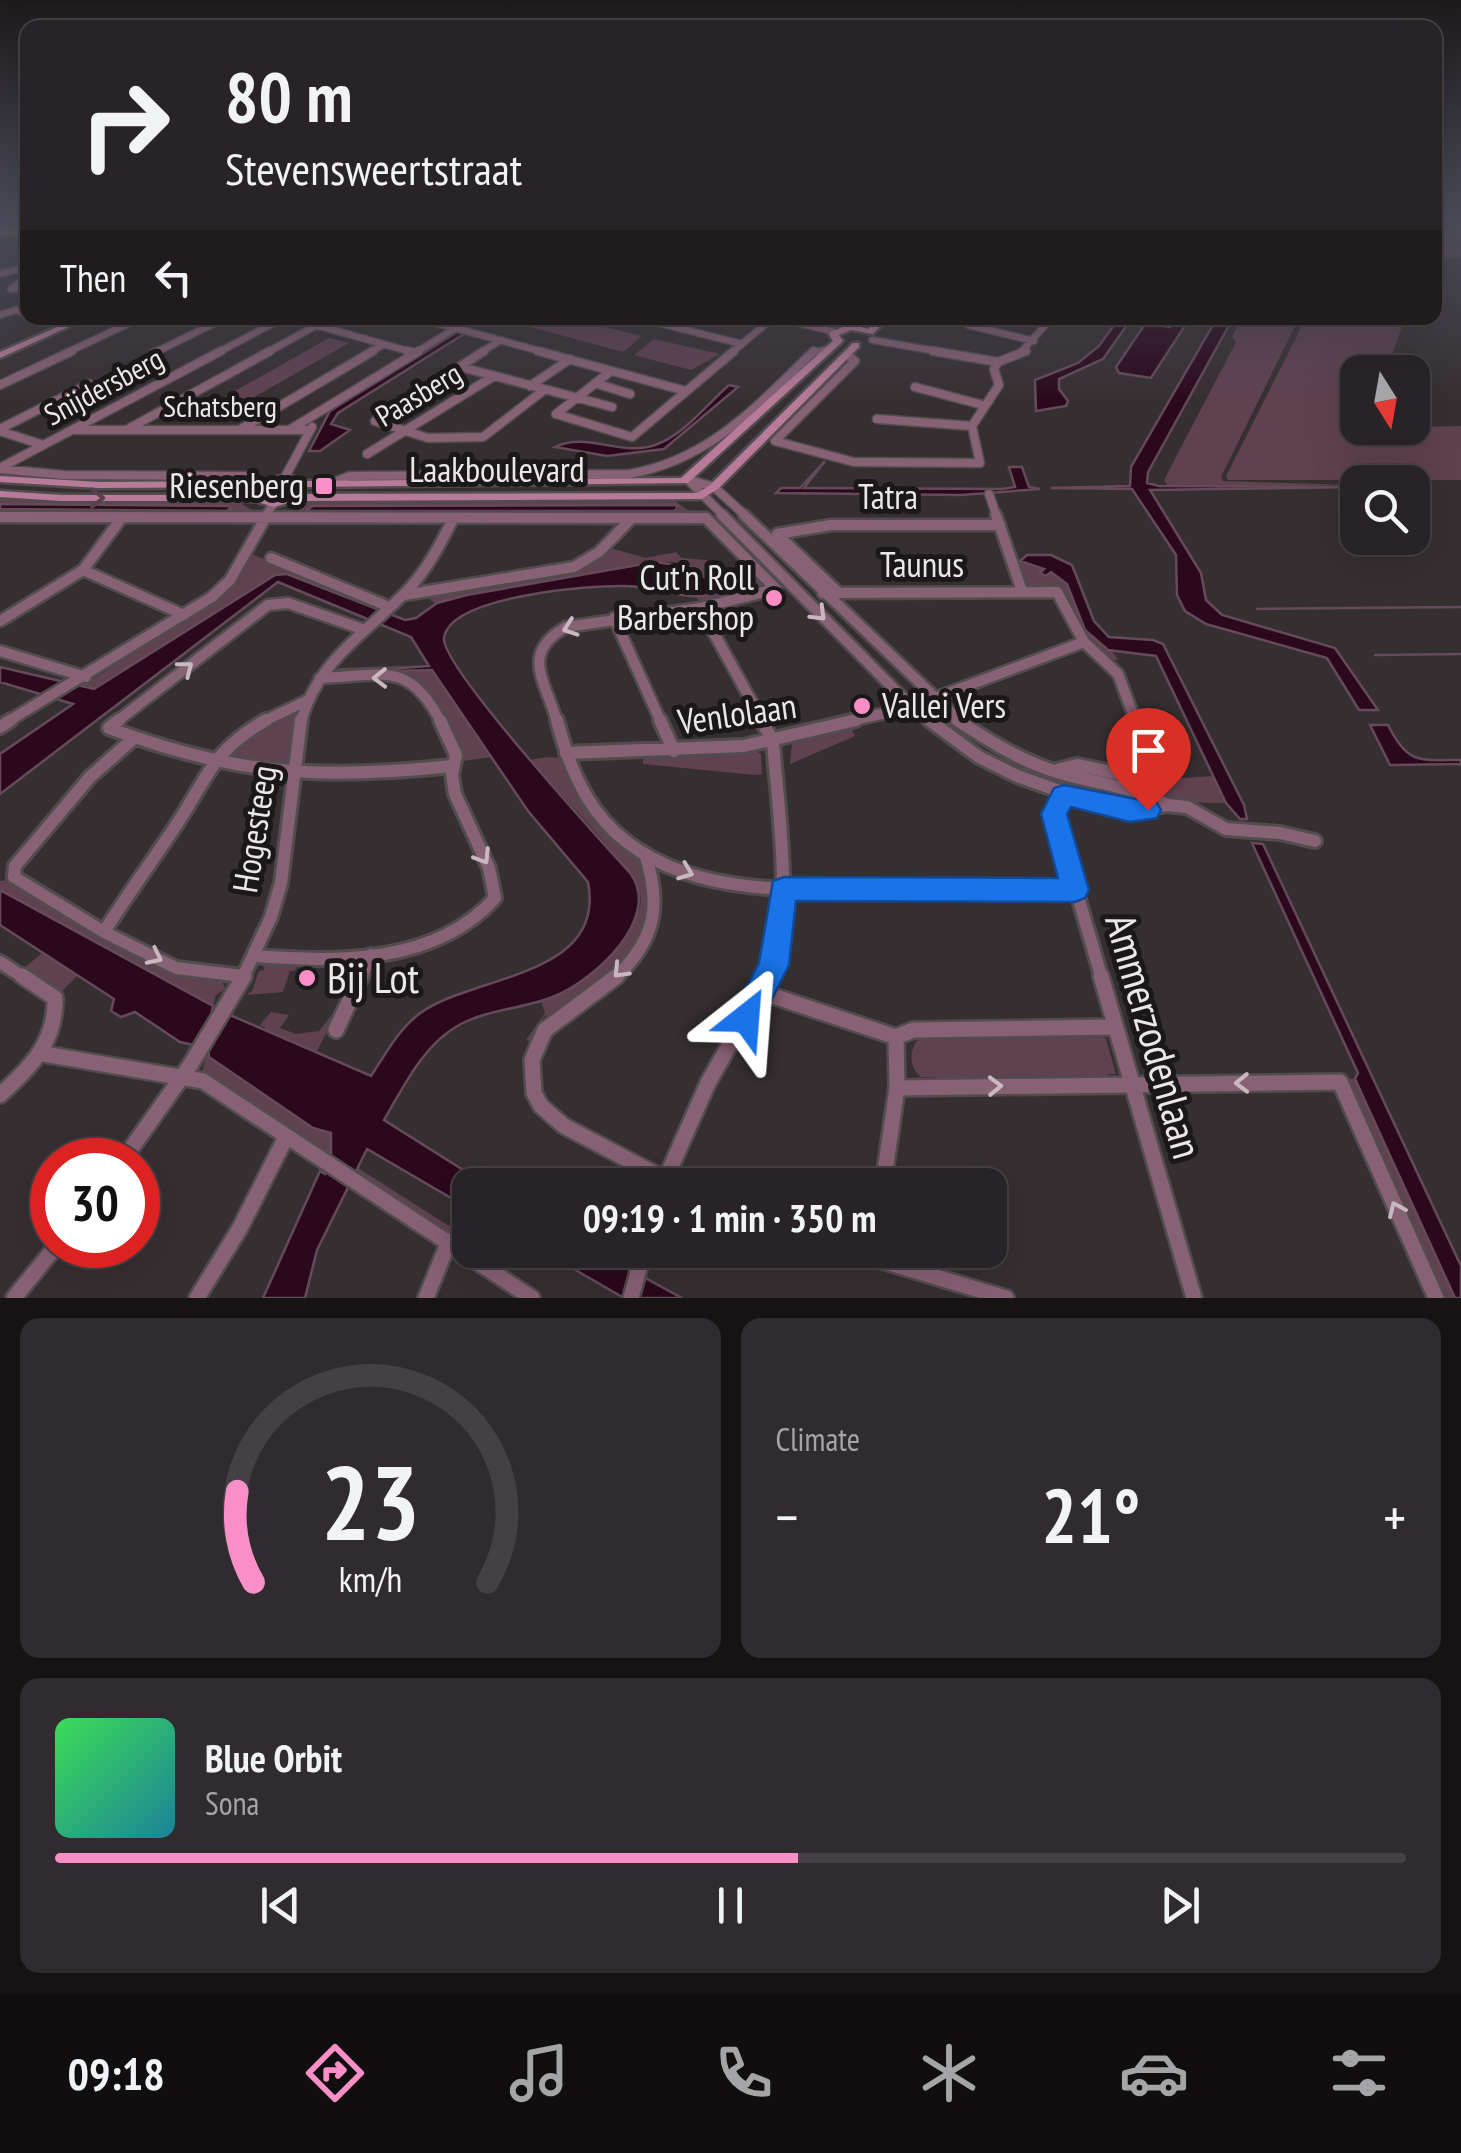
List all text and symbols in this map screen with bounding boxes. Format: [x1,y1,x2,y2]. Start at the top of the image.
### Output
text: 80 m [225,51,353,141]
icon: right [60,60,190,190]
text: Stevensweertstraat [225,139,522,197]
icon: left [146,250,201,305]
text: Then [60,253,126,302]
street label: Snijdersberg [37,338,170,433]
street label: Paasberg [368,353,468,434]
north arrow [1340,355,1430,445]
map controls [1340,355,1430,555]
street label: Schatsberg [163,386,277,425]
street label: Laakboulevard [409,446,585,492]
place label: Riesenberg [169,462,304,508]
button: search [1340,465,1430,555]
street label: Tatra [858,473,918,519]
marker: Riesenberg [313,475,335,497]
one-way arrow [90,487,106,509]
street label: Taunus [880,541,964,587]
place label: Cut'n Roll Barbershop [617,554,754,640]
marker: Cut'n Roll Barbershop [763,587,785,609]
one-way arrow [807,603,825,621]
one-way arrow [562,616,579,636]
one-way arrow [175,662,193,679]
one-way arrow [372,667,388,688]
street label: Venlolaan [674,682,799,744]
place label: Vallei Vers [881,682,1006,728]
marker: Vallei Vers [851,695,873,717]
pin [1106,708,1191,811]
icon: arrive [1121,723,1176,778]
street label: Hogesteeg [221,762,287,896]
one-way arrow [471,846,490,864]
one-way arrow [676,860,693,881]
street label: Ammerzodenlaan [1093,907,1216,1165]
one-way arrow [145,945,163,965]
place label: Bij Lot [327,950,420,1005]
one-way arrow [614,959,632,977]
position arrow [694,966,798,1070]
marker: Bij Lot [296,967,318,989]
one-way arrow [1234,1073,1250,1094]
one-way arrow [988,1075,1003,1097]
speed limit sign: 30 [30,1138,160,1268]
text: 09:19 · 1 min · 350 m [583,1193,876,1242]
one-way arrow [1388,1201,1408,1219]
text: Climate [776,1418,860,1460]
text: 23 [321,1434,420,1569]
text: 21° [1041,1467,1140,1564]
text: − [776,1481,798,1552]
text: + [1383,1481,1406,1552]
text: km/h [339,1556,402,1602]
text: Blue Orbit [205,1733,342,1782]
text: Sona [205,1782,259,1824]
icon: previous [253,1878,308,1933]
icon: pause [703,1878,758,1933]
icon: next [1153,1878,1208,1933]
icon: directions [300,2038,370,2108]
icon: music [504,2038,574,2108]
icon: phone [709,2038,779,2108]
icon: climate [914,2038,984,2108]
icon: car [1119,2038,1189,2108]
icon: filters [1324,2038,1394,2108]
text: 09:18 [67,2044,165,2102]

